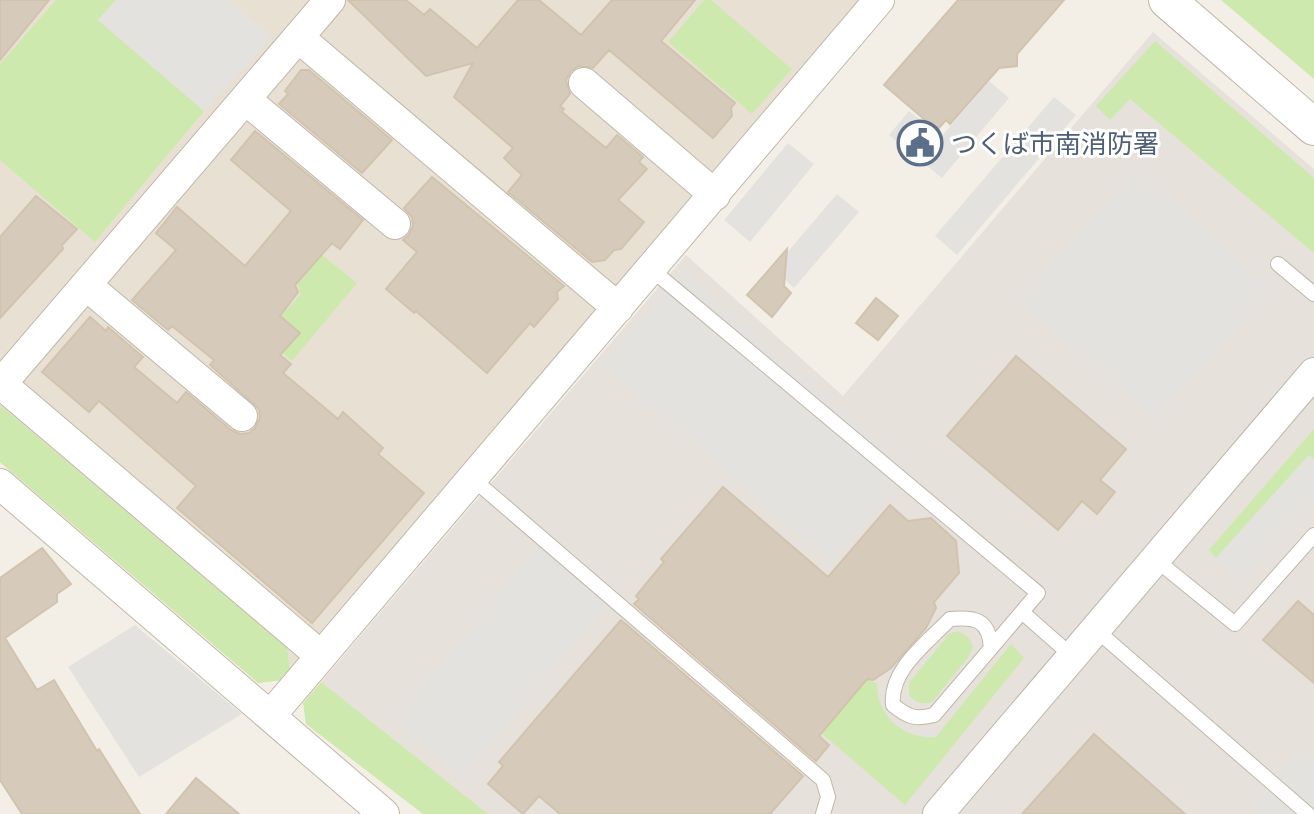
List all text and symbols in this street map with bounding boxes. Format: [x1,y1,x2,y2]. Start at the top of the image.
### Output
public building icon: つくば市南消防署 [896,119,944,167]
place label: つくば市南消防署 [951,126,1159,160]

